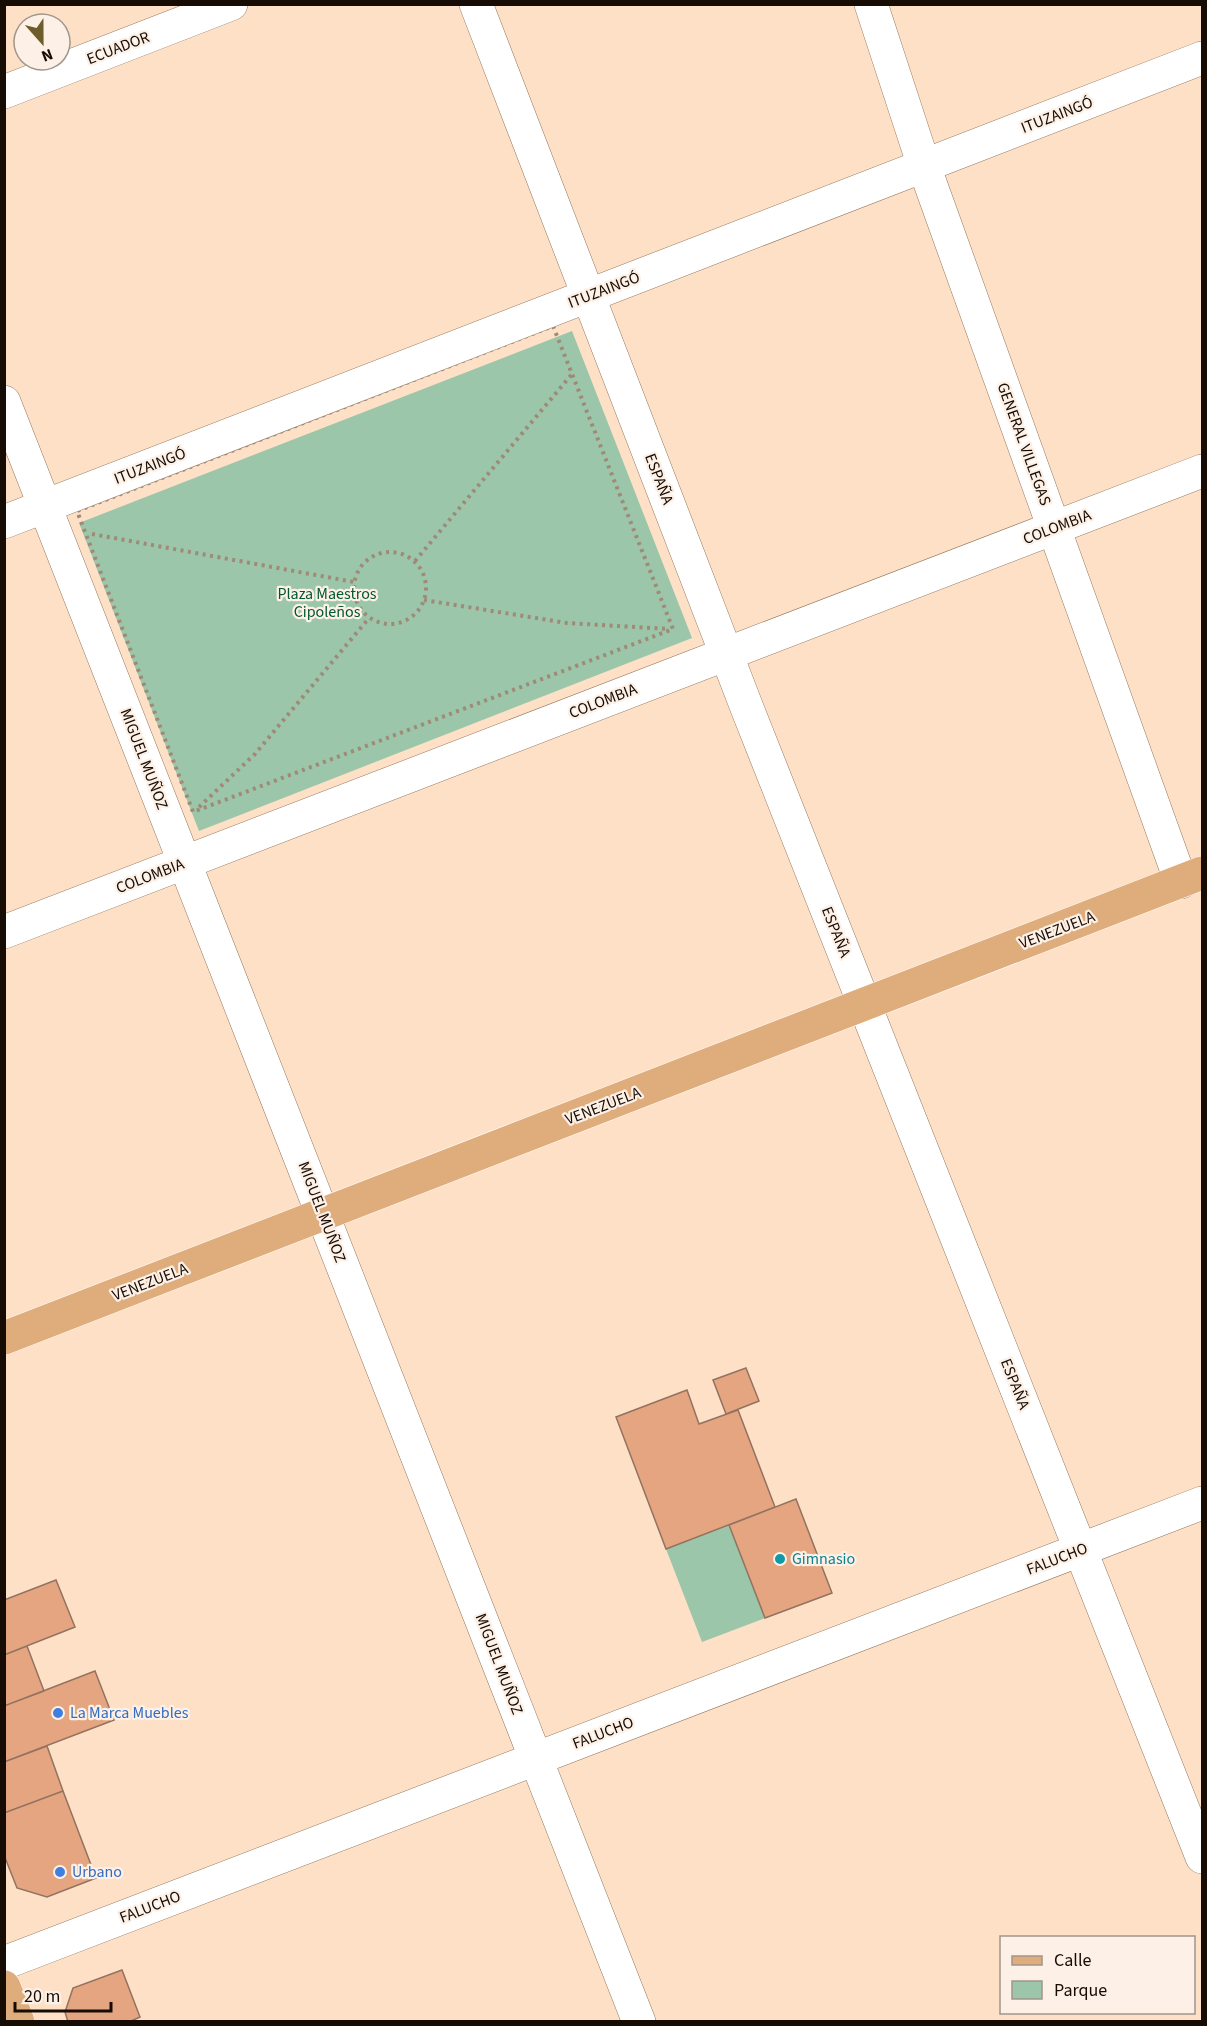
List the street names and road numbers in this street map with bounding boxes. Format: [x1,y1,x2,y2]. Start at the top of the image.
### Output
street label: ECUADOR [83,26,153,70]
street label: ITUZAINGÓ [1018,91,1096,139]
street label: ITUZAINGÓ [565,266,643,314]
street label: GENERAL VILLEGAS [992,379,1056,509]
street label: ITUZAINGÓ [111,442,189,490]
street label: ESPAÑA [639,450,679,508]
street label: COLOMBIA [1020,504,1094,550]
street label: COLOMBIA [566,678,640,724]
street label: MIGUEL MUÑOZ [115,705,173,813]
street label: COLOMBIA [113,853,187,899]
street label: ESPAÑA [816,903,856,961]
street label: VENEZUELA [1016,905,1098,954]
street label: VENEZUELA [562,1081,644,1130]
street label: MIGUEL MUÑOZ [293,1158,351,1266]
street label: VENEZUELA [109,1257,191,1306]
street label: ESPAÑA [995,1355,1035,1413]
street label: FALUCHO [1023,1537,1091,1581]
street label: MIGUEL MUÑOZ [470,1610,528,1718]
street label: FALUCHO [569,1711,637,1755]
street label: FALUCHO [116,1885,184,1929]

